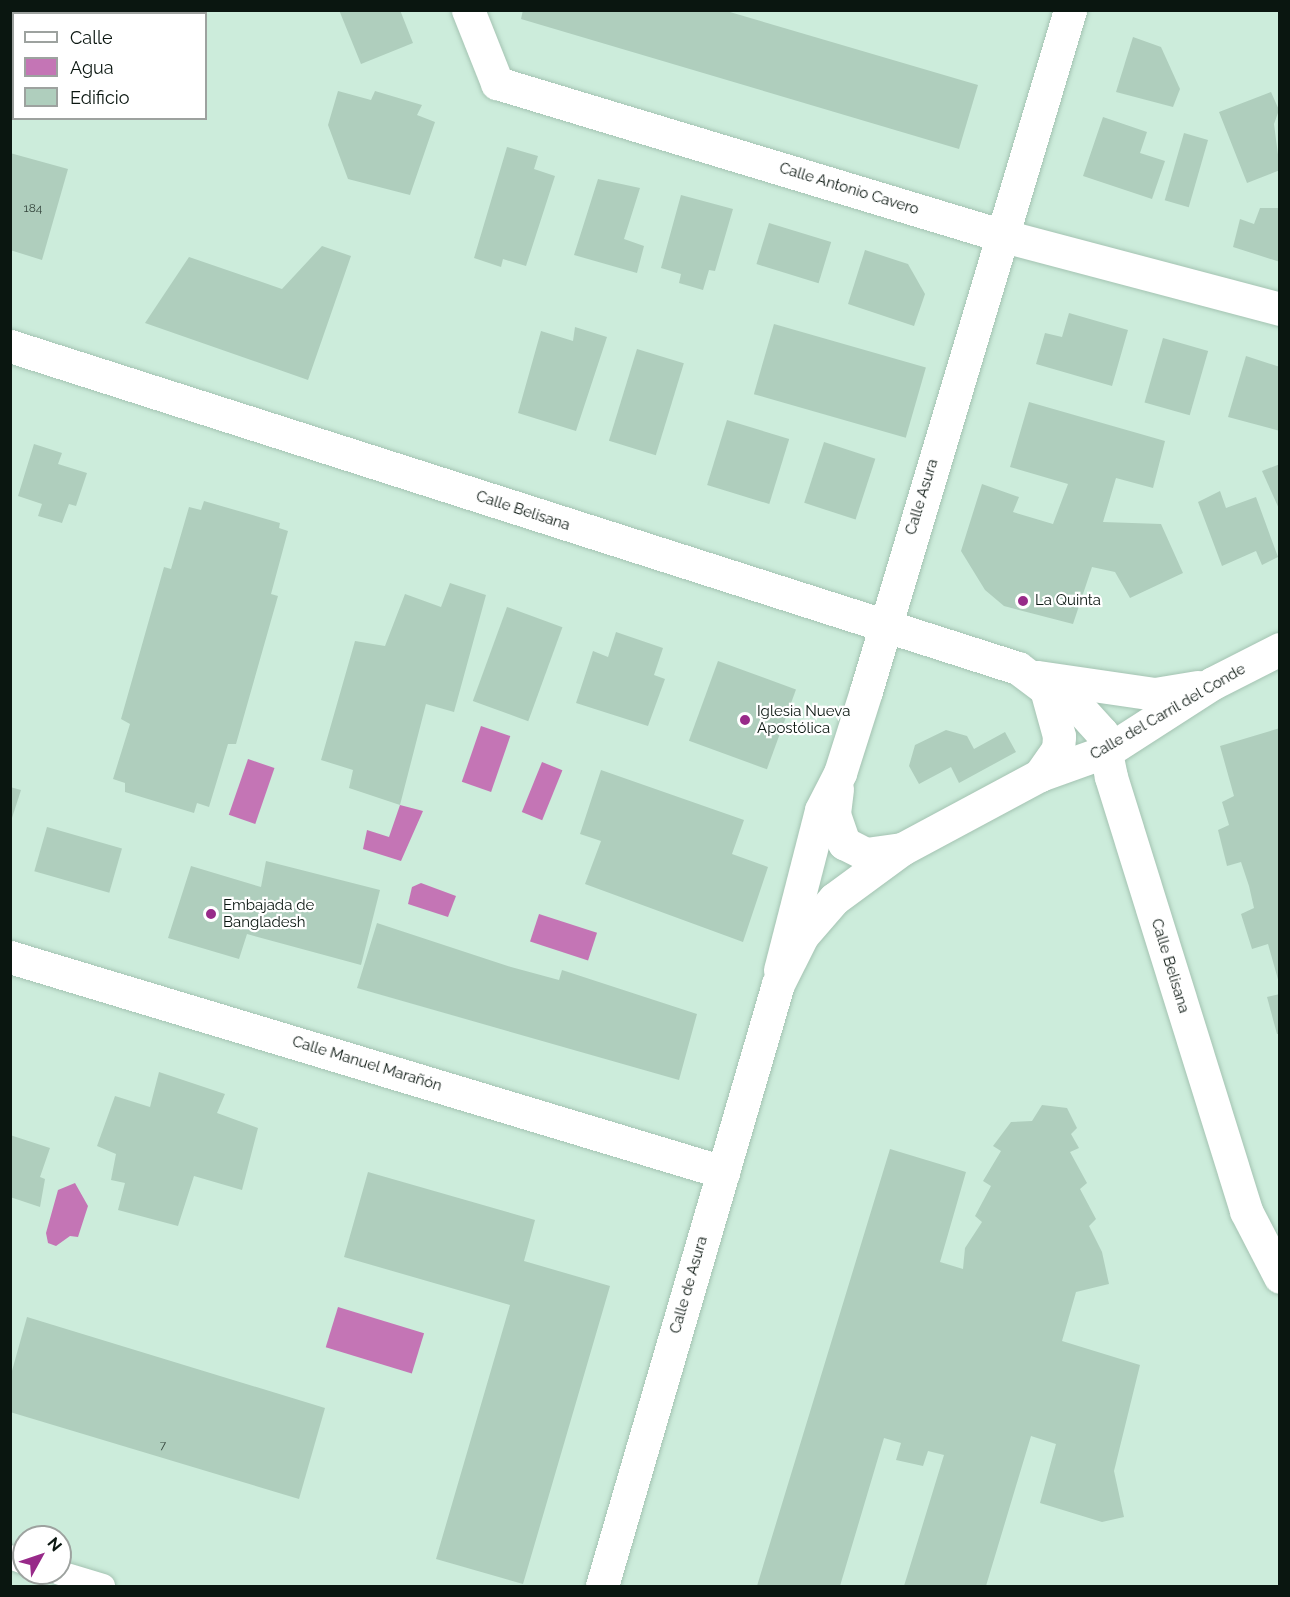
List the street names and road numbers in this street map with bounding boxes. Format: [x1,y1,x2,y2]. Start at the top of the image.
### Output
street label: Calle Antonio Cavero [777,159,921,219]
street label: Calle Asura [902,457,942,537]
street label: Calle Belisana [474,487,572,535]
street label: Calle del Carril del Conde [1087,660,1249,764]
street label: Calle Belisana [1147,917,1193,1015]
street label: Calle Manuel Marañón [290,1033,444,1095]
street label: Calle de Asura [666,1234,712,1336]

